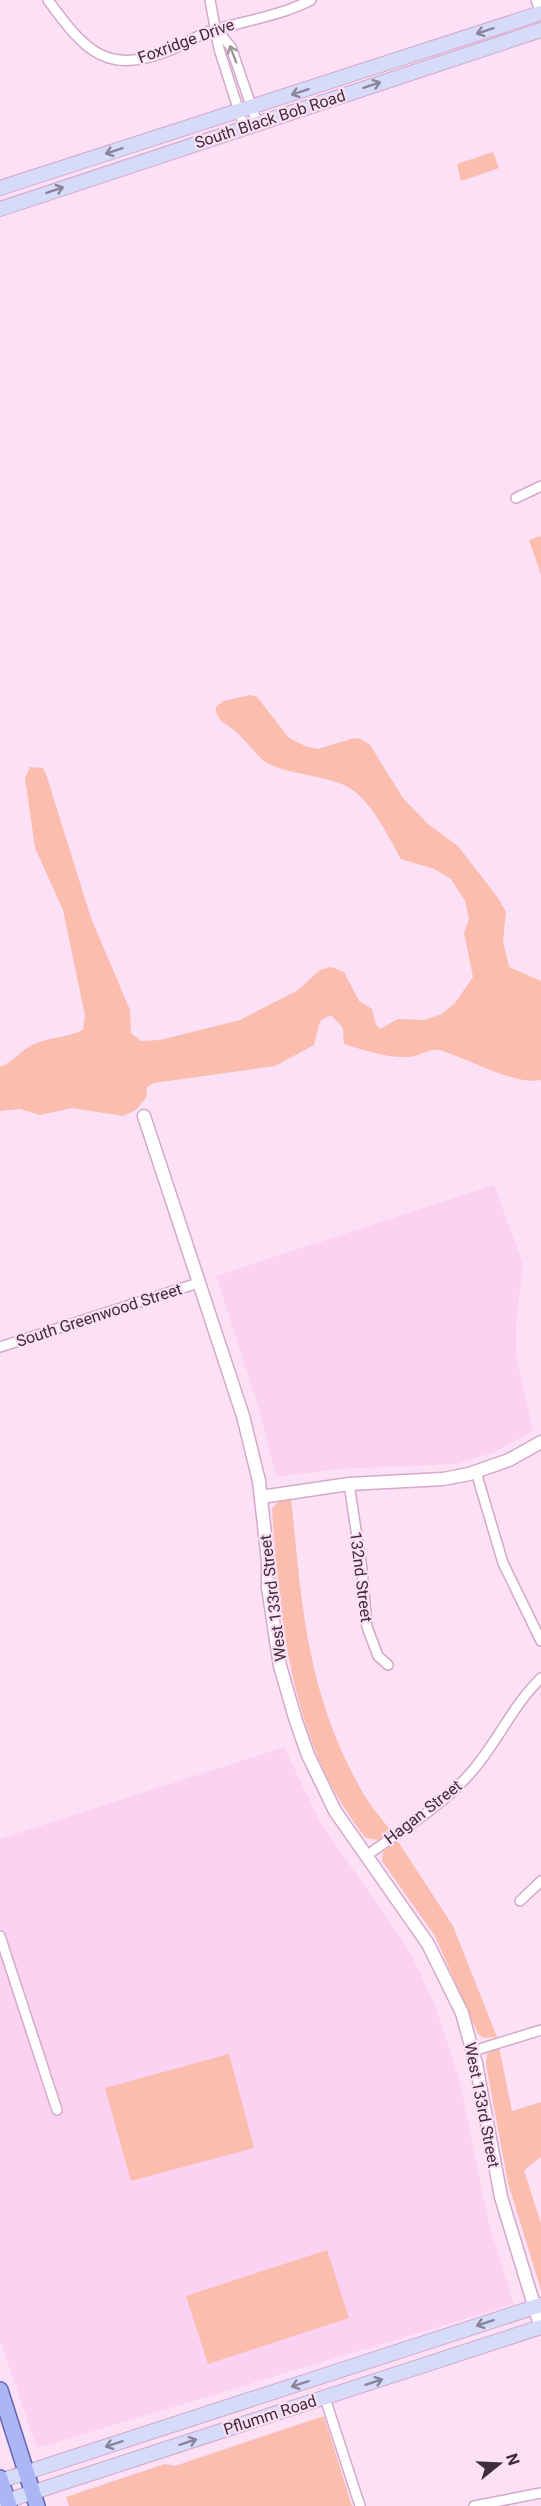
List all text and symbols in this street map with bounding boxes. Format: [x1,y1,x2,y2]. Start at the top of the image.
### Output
street label: Foxridge Drive [135,15,237,67]
one-way arrow [476,27,495,38]
one-way arrow [227,46,238,64]
one-way arrow [362,79,381,90]
street label: South Black Bob Road [192,86,348,152]
one-way arrow [291,87,310,98]
one-way arrow [105,147,124,158]
one-way arrow [45,184,64,195]
street label: South Greenwood Street [14,1279,184,1351]
street label: 132nd Street [346,1531,376,1623]
street label: West 133rd Street [256,1534,290,1662]
street label: Hagan Street [381,1776,465,1848]
street label: West 133rd Street [461,2041,503,2169]
one-way arrow [476,2318,495,2329]
one-way arrow [364,2375,383,2386]
one-way arrow [291,2379,310,2390]
street label: Pflumm Road [221,2391,319,2439]
north arrow [469,2434,529,2494]
one-way arrow [178,2436,197,2447]
one-way arrow [105,2439,124,2450]
text: N [502,2451,524,2468]

